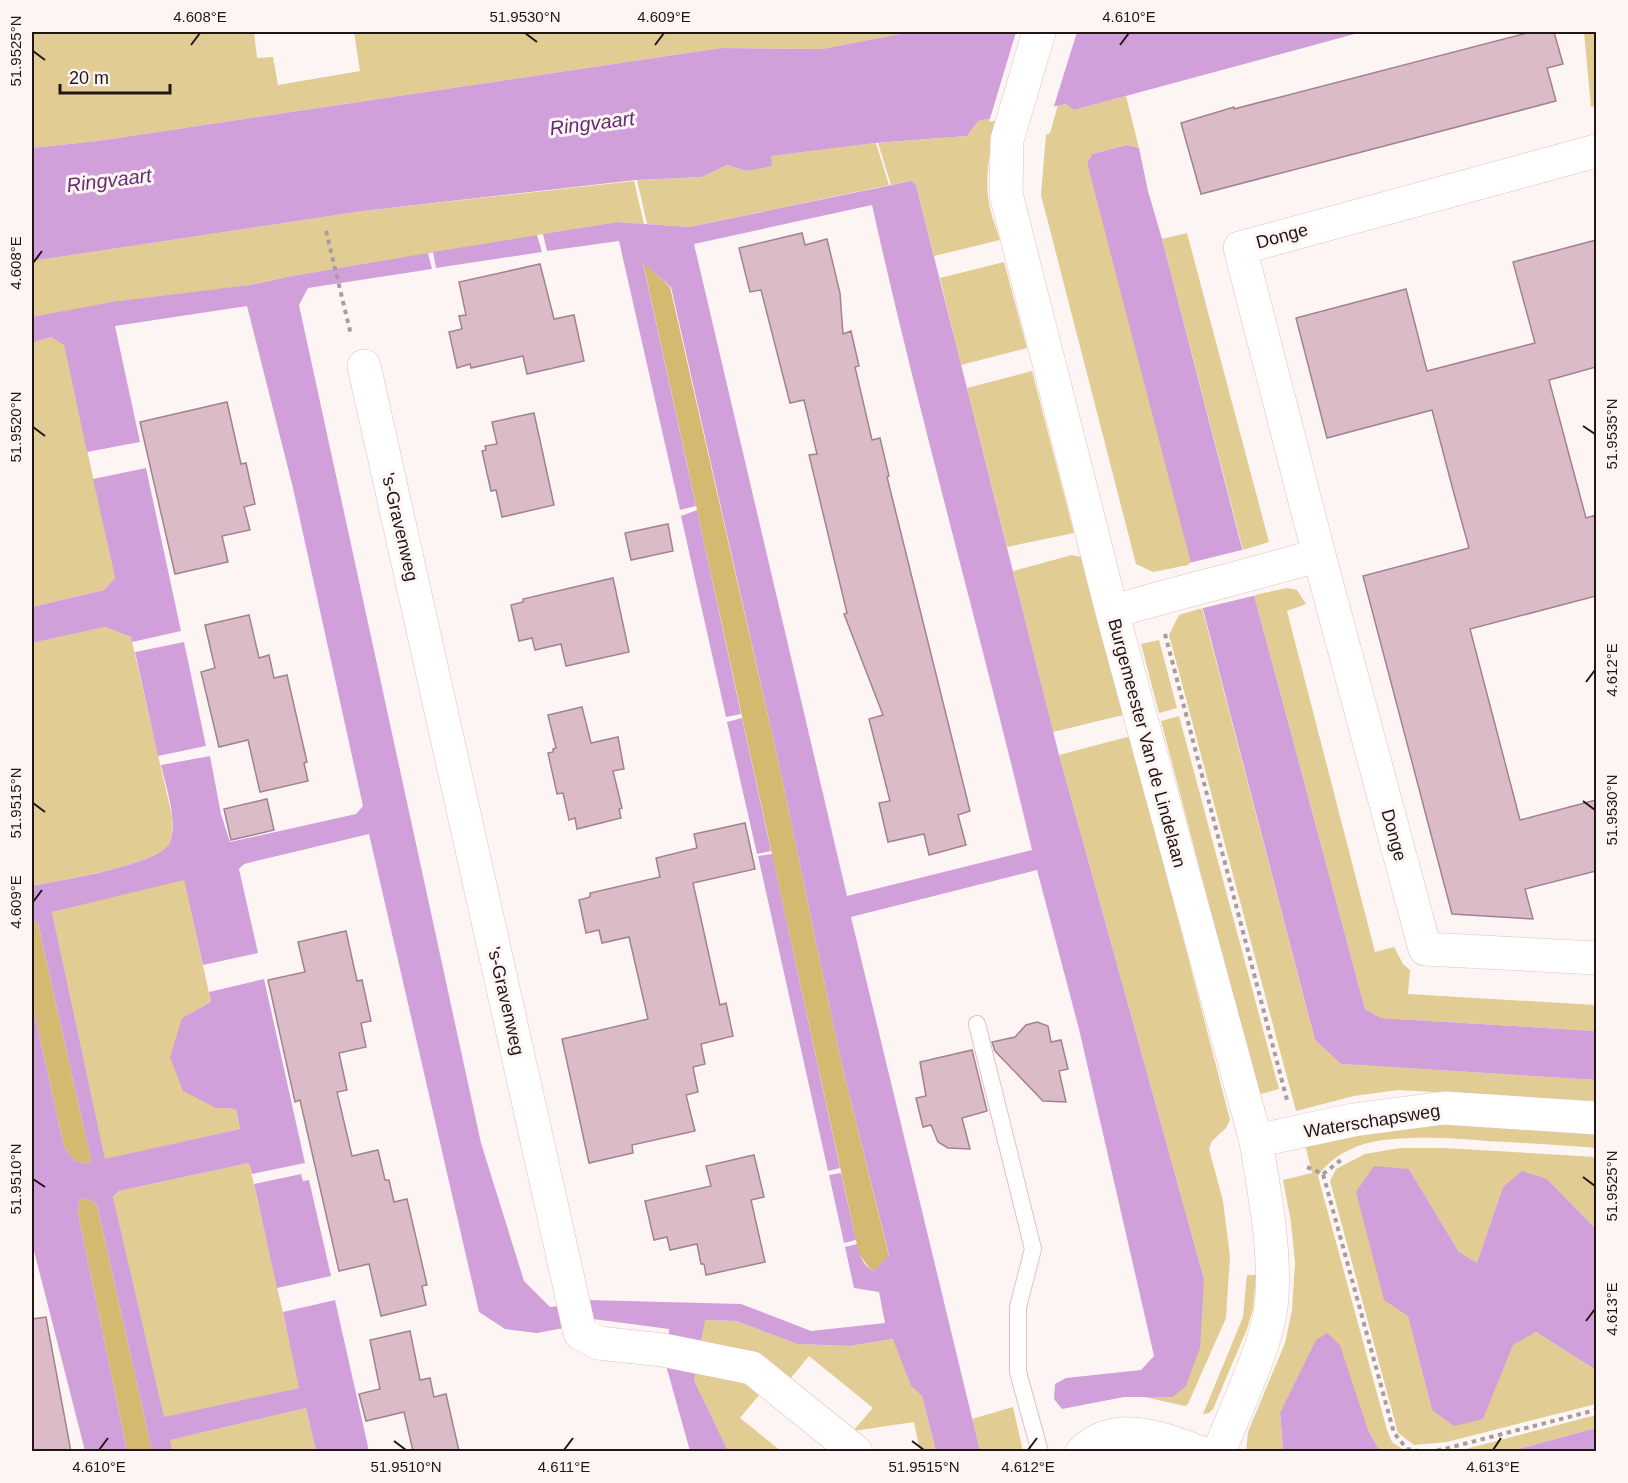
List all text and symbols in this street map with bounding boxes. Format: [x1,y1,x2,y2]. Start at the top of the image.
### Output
text: 4.608°E [173,8,227,25]
text: 51.9530°N [489,8,561,25]
text: 4.609°E [637,8,691,25]
text: 4.610°E [1102,8,1156,25]
text: 51.9525°N [7,15,24,87]
scale bar [60,57,170,95]
text: 20 m [69,68,109,88]
water label: Ringvaart [548,107,637,139]
water label: Ringvaart [65,164,154,196]
street label: Donge [1254,219,1310,253]
text: 4.608°E [7,236,24,290]
text: 51.9520°N [7,391,24,463]
text: 51.9535°N [1603,398,1620,470]
street label: 's-Gravenweg [378,471,422,583]
street label: Burgemeester Van de Lindelaan [1104,616,1190,870]
text: 4.612°E [1603,643,1620,697]
text: 51.9515°N [7,767,24,839]
text: 51.9530°N [1603,774,1620,846]
street label: Donge [1377,807,1411,863]
text: 4.609°E [7,875,24,929]
street label: 's-Gravenweg [484,945,528,1057]
street label: Waterschapsweg [1303,1100,1441,1142]
text: 51.9510°N [7,1143,24,1215]
text: 51.9525°N [1603,1150,1620,1222]
text: 4.613°E [1603,1282,1620,1336]
text: 4.610°E [72,1458,126,1475]
text: 51.9510°N [370,1458,442,1475]
text: 4.611°E [538,1458,590,1475]
text: 51.9515°N [888,1458,960,1475]
text: 4.612°E [1001,1458,1055,1475]
text: 4.613°E [1466,1458,1520,1475]

